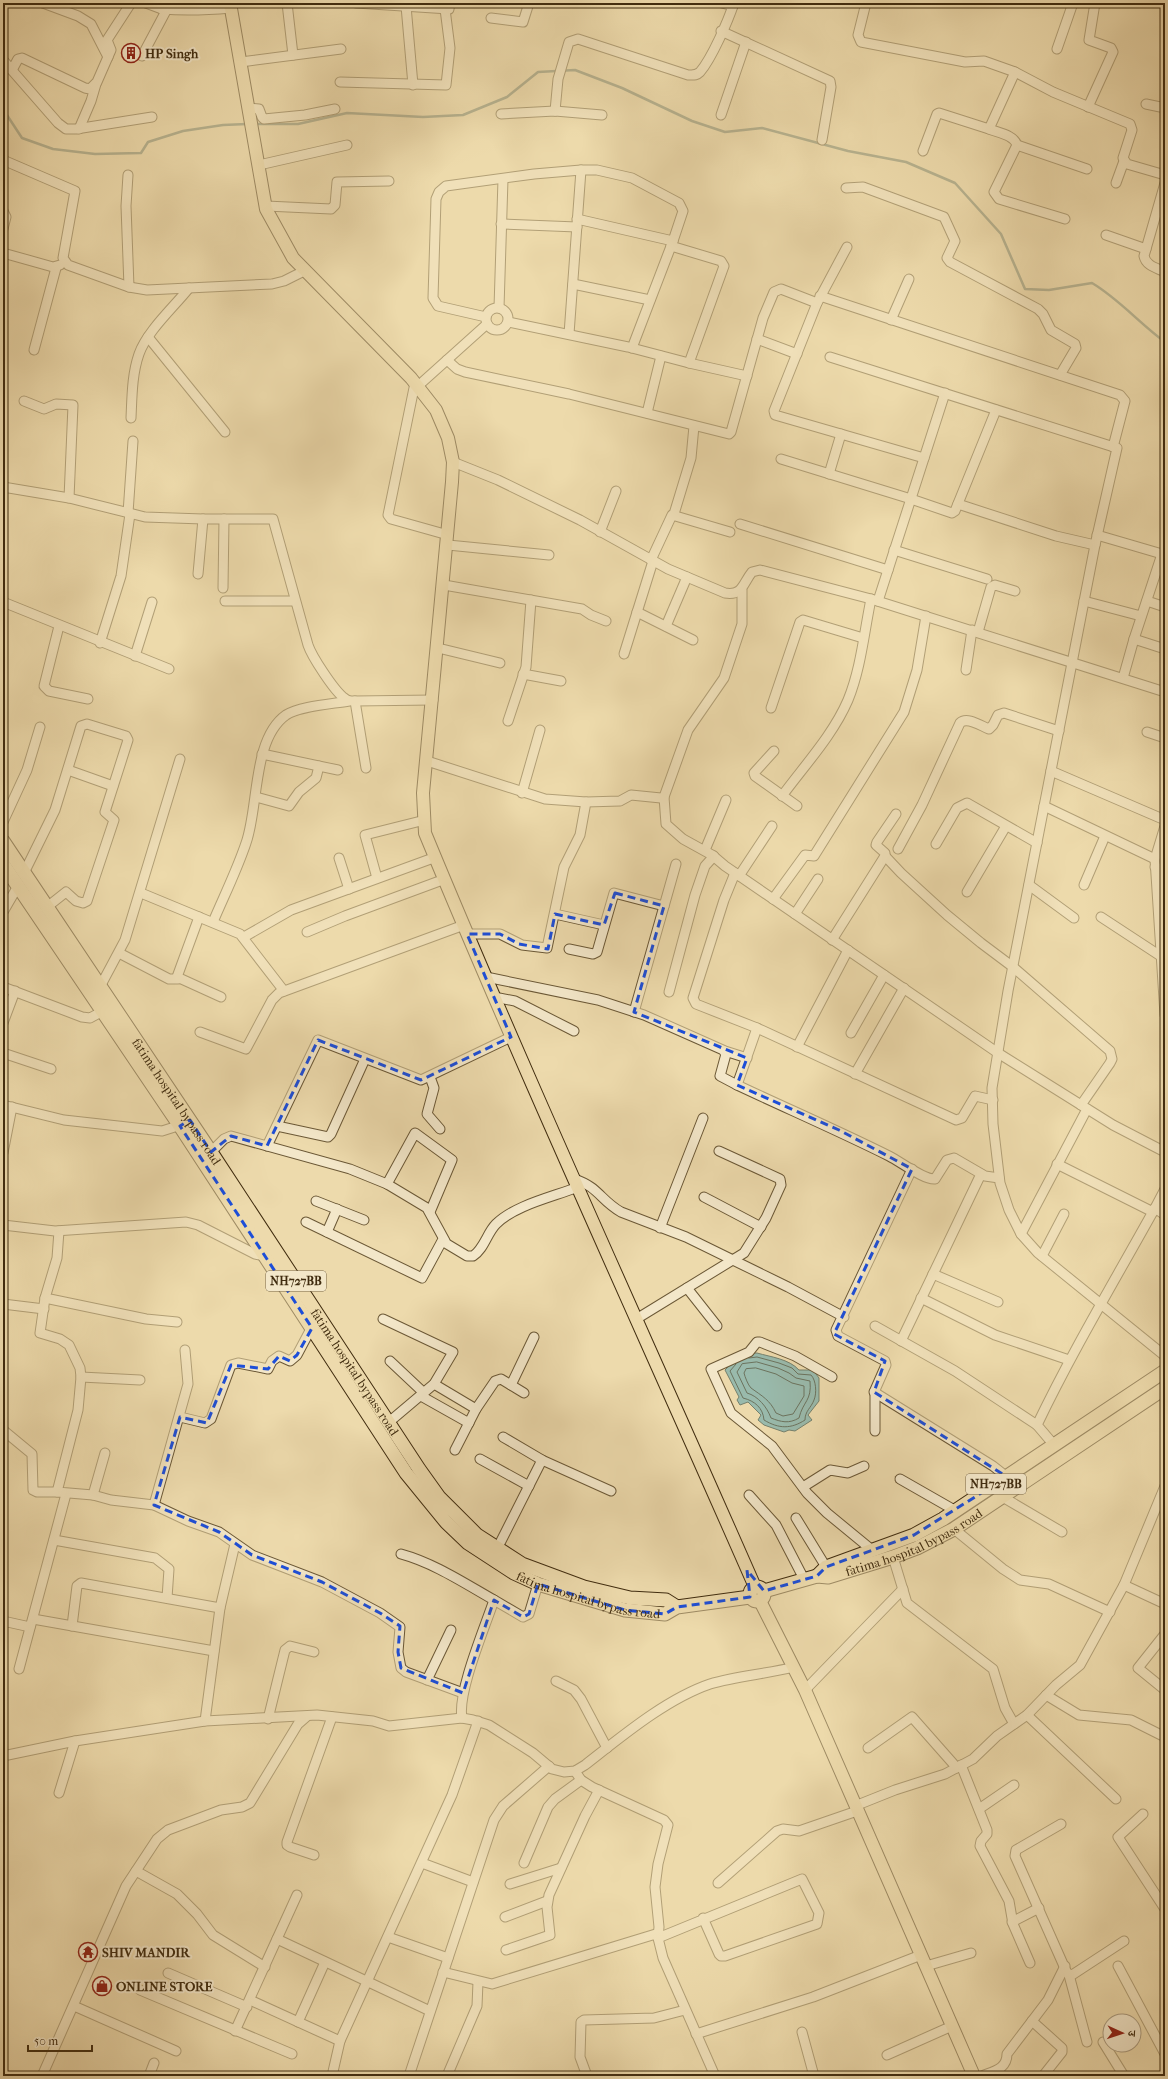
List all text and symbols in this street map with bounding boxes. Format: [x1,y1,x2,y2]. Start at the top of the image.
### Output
building icon: HP Singh [120,42,142,64]
place label: HP Singh [145,46,199,62]
street label: fatima hospital bypass road [129,1035,225,1168]
road number: NH727BB [266,1271,326,1291]
street label: fatima hospital bypass road [308,1305,403,1439]
road number: NH727BB [966,1474,1026,1494]
street label: fatima hospital bypass road [843,1504,986,1579]
street label: fatima hospital bypass road [514,1568,662,1621]
temple icon: SHIV MANDIR [77,1941,99,1963]
place label: SHIV MANDIR [102,1945,191,1960]
shop icon: ONLINE STORE [91,1975,113,1997]
place label: ONLINE STORE [116,1979,213,1994]
north arrow [1102,2013,1142,2053]
scale bar [28,2027,92,2053]
text: उ [1125,2029,1138,2038]
text: 50 m [34,2034,58,2048]

